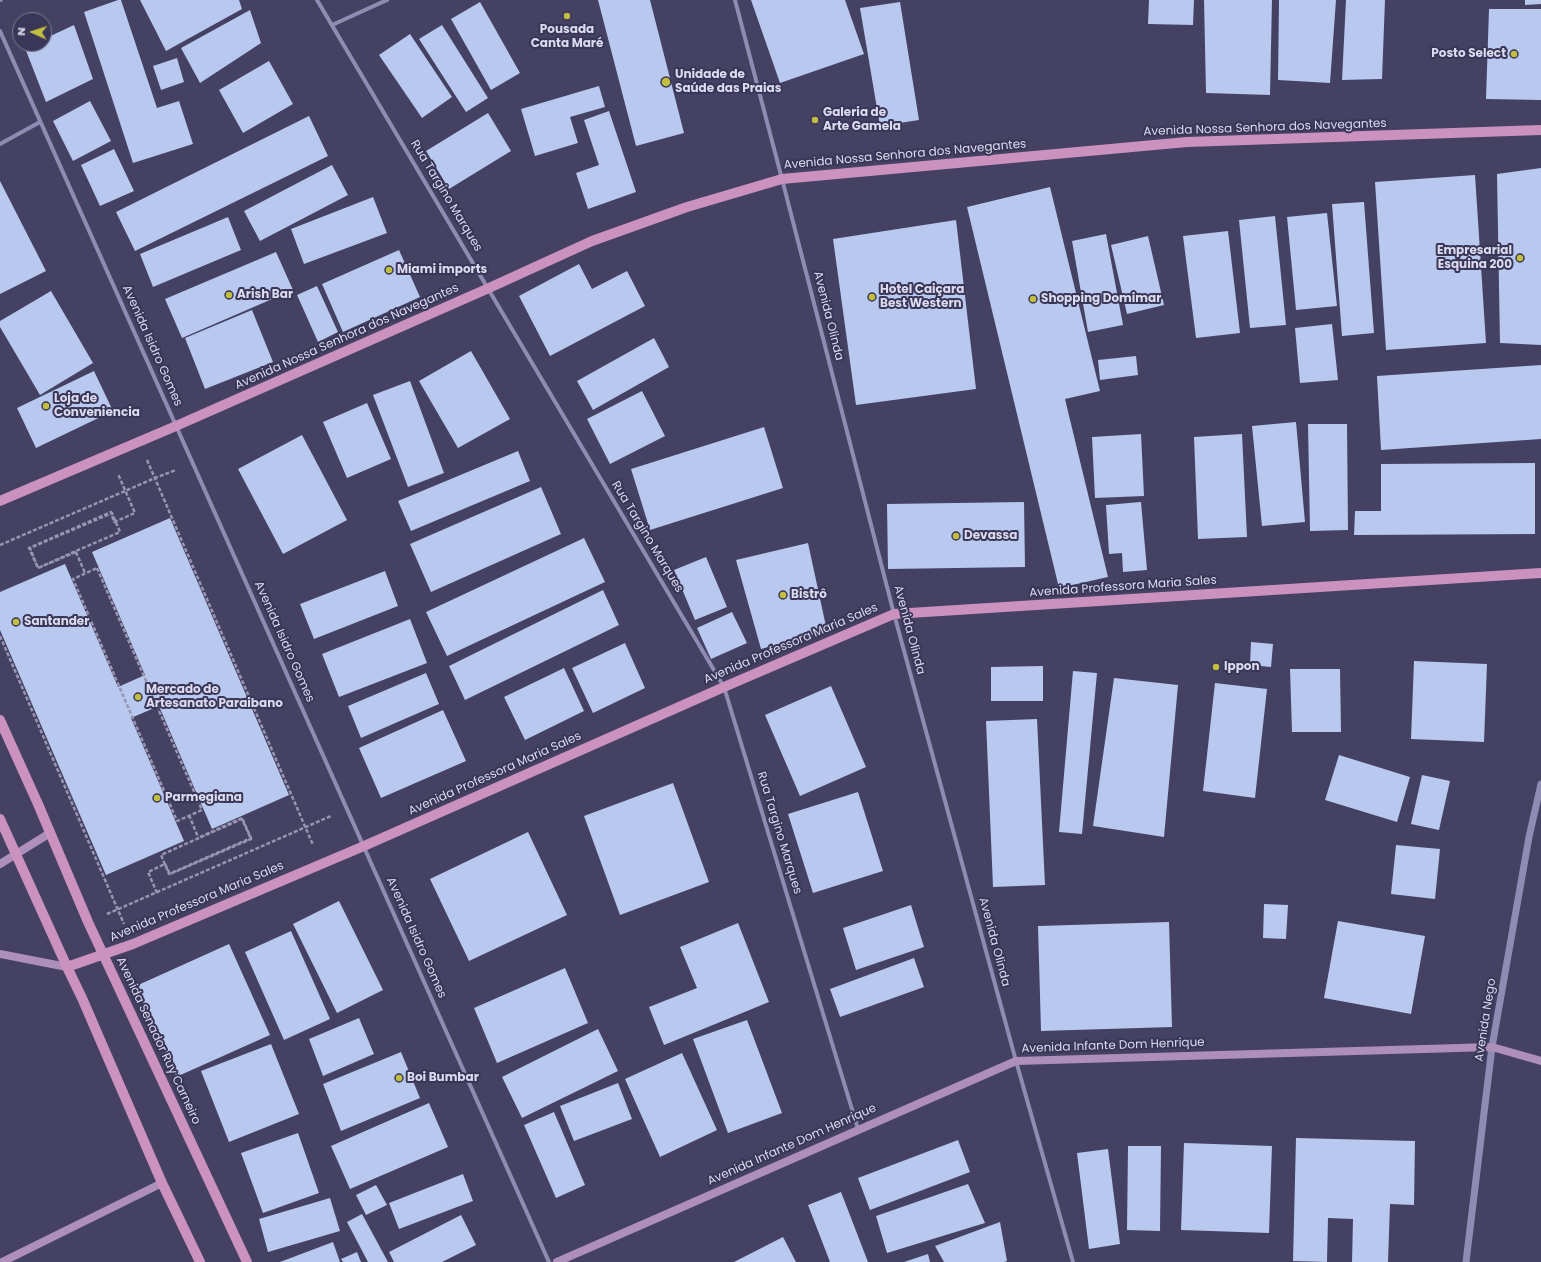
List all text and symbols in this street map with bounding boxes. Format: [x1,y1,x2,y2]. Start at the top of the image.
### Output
marker: Pousada Canta Maré [562,11,572,21]
north arrow [12,12,52,52]
place label: Pousada Canta Maré [531,23,603,51]
text: N [13,27,29,36]
place label: Posto Select [1431,47,1506,61]
marker: Posto Select [1509,49,1519,59]
place label: Unidade de Saúde das Praias [675,68,781,96]
marker: Unidade de Saúde das Praias [660,76,672,88]
place label: Galeria de Arte Gamela [823,106,901,134]
marker: Galeria de Arte Gamela [810,115,820,125]
street label: Avenida Nossa Senhora dos Navegantes [1143,117,1387,139]
street label: Avenida Nossa Senhora dos Navegantes [783,137,1027,173]
street label: Rua Targino Marques [407,138,485,254]
place label: Empresarial Esquina 200 [1437,244,1512,272]
marker: Empresarial Esquina 200 [1515,253,1525,263]
place label: Miami imports [397,263,487,277]
marker: Miami imports [384,265,394,275]
street label: Avenida Olinda [810,270,846,362]
street label: Avenida Nossa Senhora dos Navegantes [233,281,461,393]
street label: Avenida Isidro Gomes [119,283,185,409]
place label: Hotel Caiçara Best Western [880,283,964,311]
place label: Arish Bar [237,288,293,302]
marker: Arish Bar [224,290,234,300]
marker: Hotel Caiçara Best Western [867,292,877,302]
place label: Shopping Domimar [1041,292,1161,306]
marker: Shopping Domimar [1028,294,1038,304]
place label: Loja de Conveniencia [54,392,140,420]
marker: Loja de Conveniencia [41,401,51,411]
street label: Rua Targino Marques [608,479,686,595]
place label: Devassa [964,529,1017,543]
marker: Devassa [951,531,961,541]
street label: Avenida Professora Maria Sales [1029,573,1217,601]
street label: Avenida Isidro Gomes [251,579,317,705]
street label: Avenida Olinda [890,584,928,676]
place label: Bistrô [791,588,827,602]
marker: Bistrô [778,590,788,600]
street label: Avenida Professora Maria Sales [702,601,880,687]
place label: Santander [24,615,89,629]
marker: Santander [11,617,21,627]
place label: Ippon [1224,660,1260,674]
marker: Ippon [1211,662,1221,672]
place label: Mercado de Artesanato Paraibano [146,683,283,711]
marker: Mercado de Artesanato Paraibano [133,692,143,702]
street label: Avenida Professora Maria Sales [406,729,584,819]
street label: Rua Targino Marques [753,770,805,896]
place label: Parmegiana [165,791,242,805]
marker: Parmegiana [152,793,162,803]
street label: Avenida Professora Maria Sales [108,859,286,945]
street label: Avenida Isidro Gomes [383,875,449,1001]
street label: Avenida Olinda [975,896,1013,988]
street label: Avenida Senador Ruy Carneiro [113,955,203,1127]
street label: Avenida Nego [1472,977,1500,1063]
street label: Avenida Infante Dom Henrique [1021,1036,1205,1056]
place label: Boi Bumbar [407,1071,479,1085]
marker: Boi Bumbar [394,1073,404,1083]
street label: Avenida Infante Dom Henrique [705,1101,879,1189]

